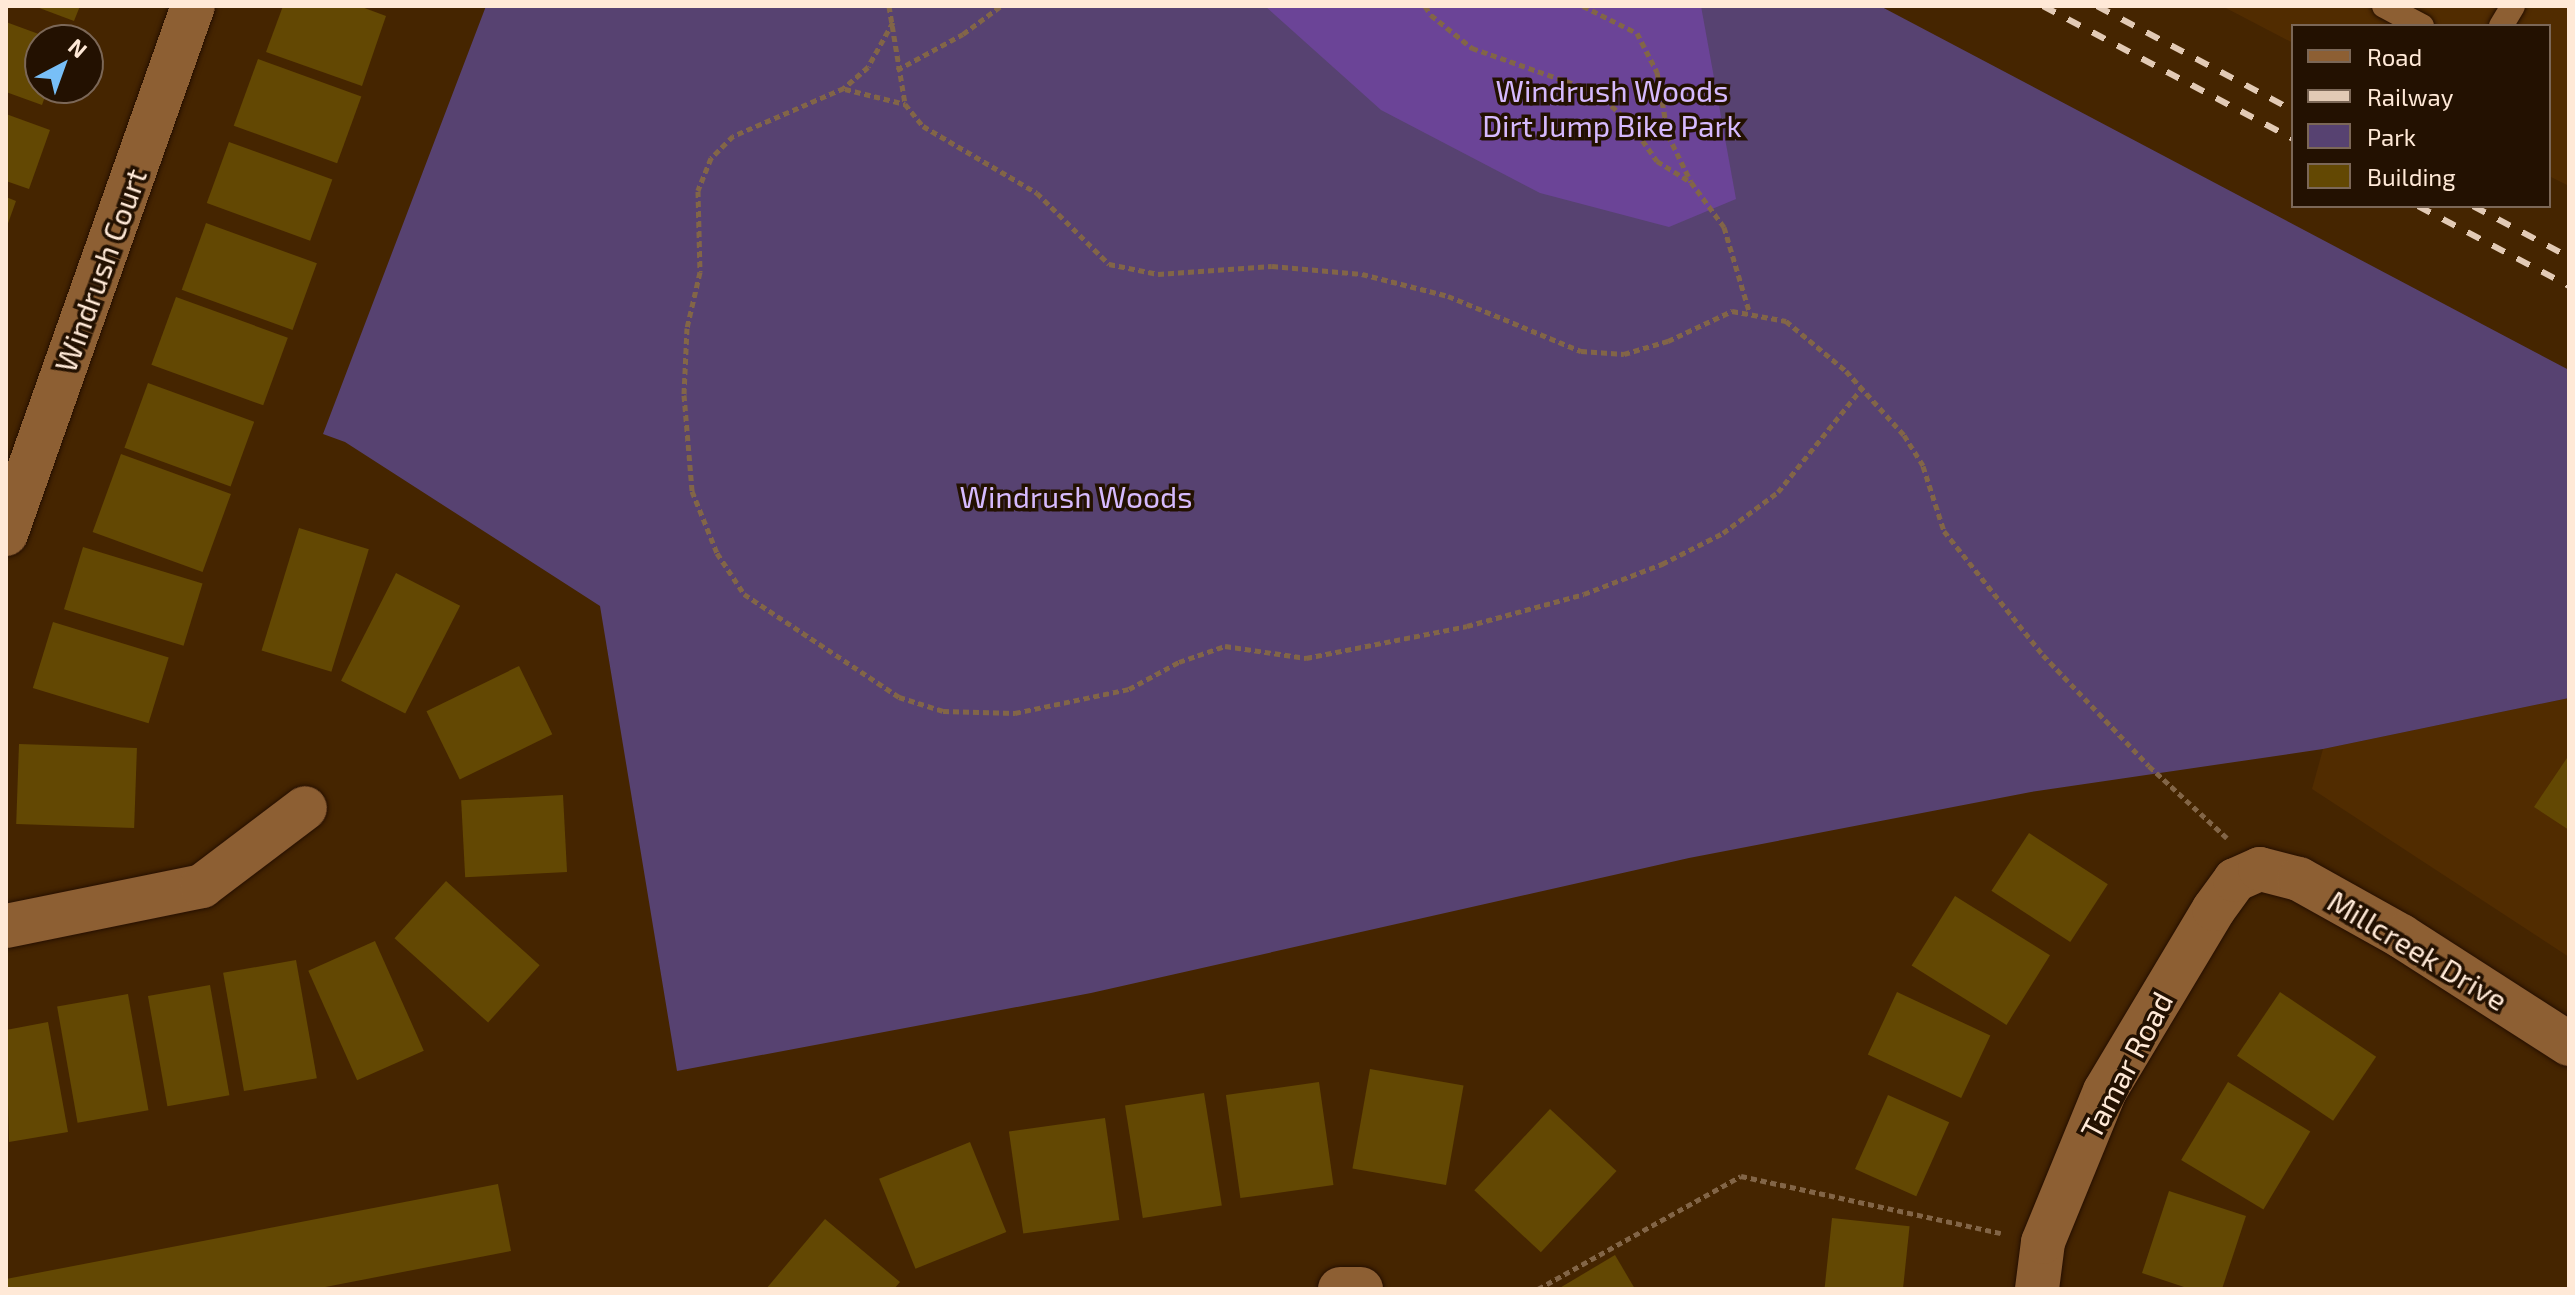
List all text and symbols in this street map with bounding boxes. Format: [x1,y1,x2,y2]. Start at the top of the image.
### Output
north arrow [24,24,104,104]
legend [2291,24,2551,208]
text: N [64,32,93,62]
text: Road [2367,42,2422,71]
park label: Windrush Woods Dirt Jump Bike Park [1482,72,1742,142]
text: Railway [2367,82,2453,111]
text: Park [2367,122,2416,151]
text: Building [2367,162,2456,191]
street label: Windrush Court [47,163,153,377]
park label: Windrush Woods [959,478,1193,514]
street label: Millcreek Drive [2322,882,2514,1018]
street label: Tamar Road [2072,985,2180,1145]

